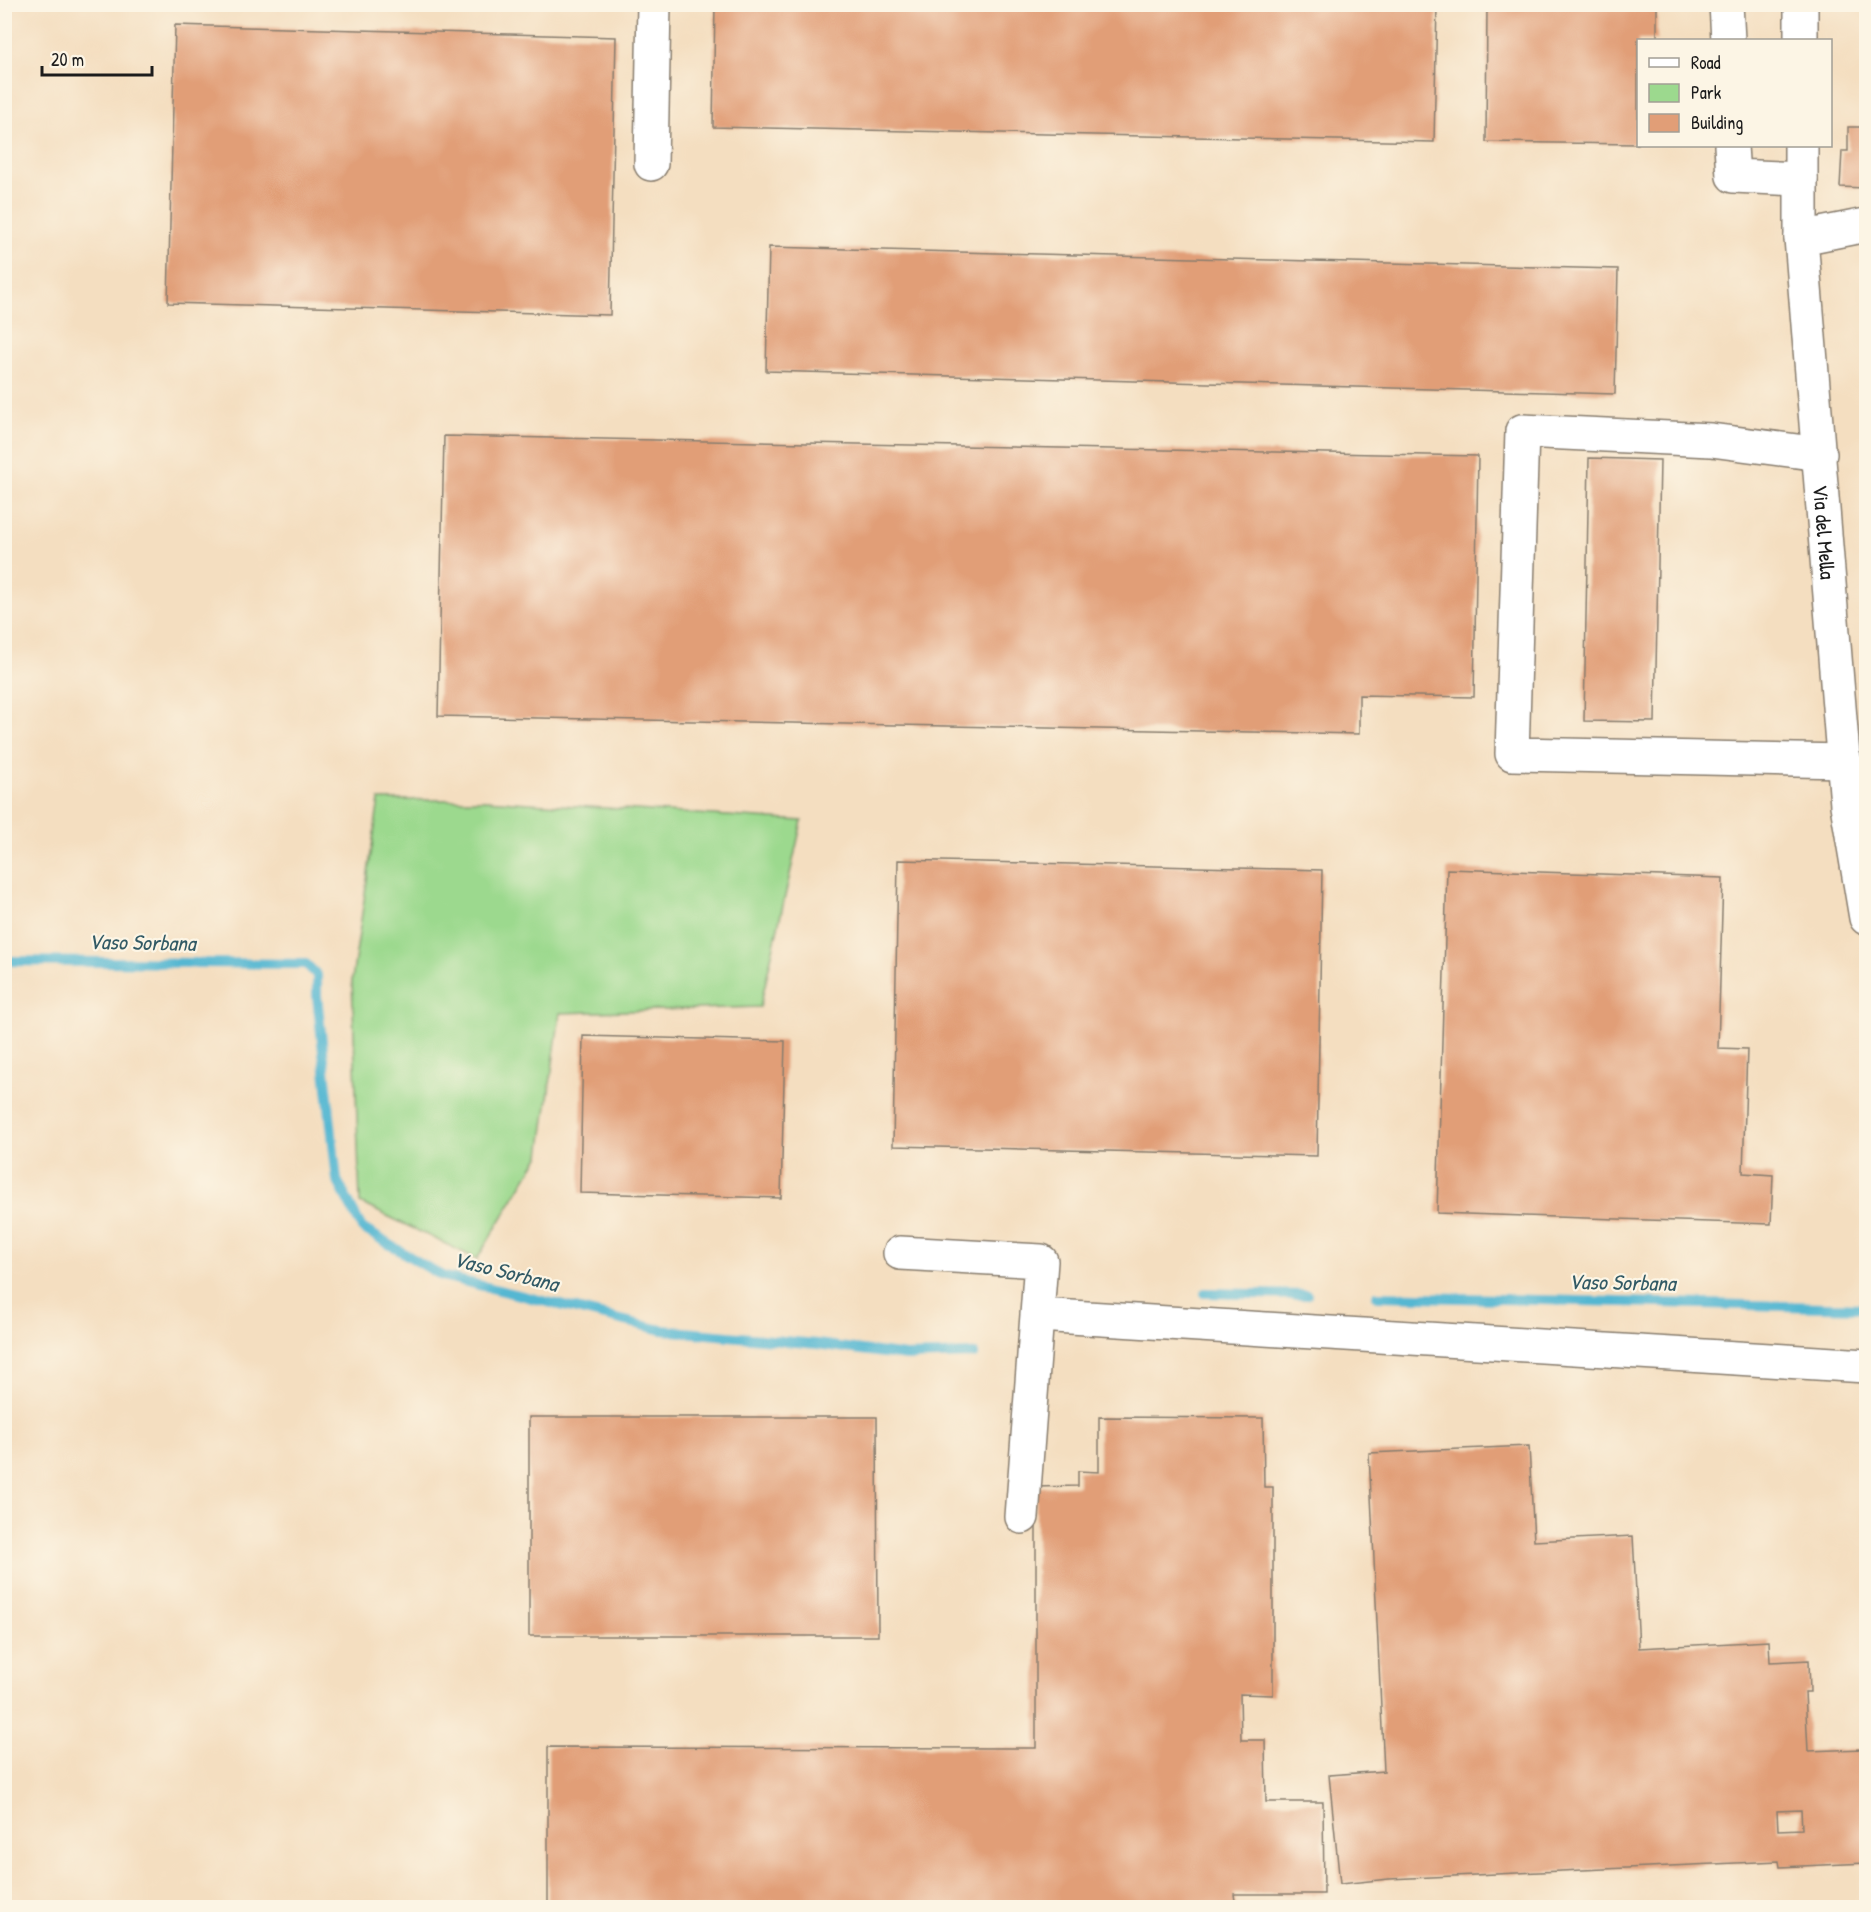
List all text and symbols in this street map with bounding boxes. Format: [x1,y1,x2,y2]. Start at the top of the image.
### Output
scale bar [42,39,152,77]
legend [1637,39,1832,147]
text: 20 m [51,47,84,72]
text: Road [1691,50,1721,75]
text: Park [1691,80,1722,105]
text: Building [1691,110,1743,135]
street label: Via del Mella [1807,484,1843,580]
water label: Vaso Sorbana [88,926,198,958]
water label: Vaso Sorbana [450,1243,564,1299]
water label: Vaso Sorbana [1568,1266,1678,1298]

